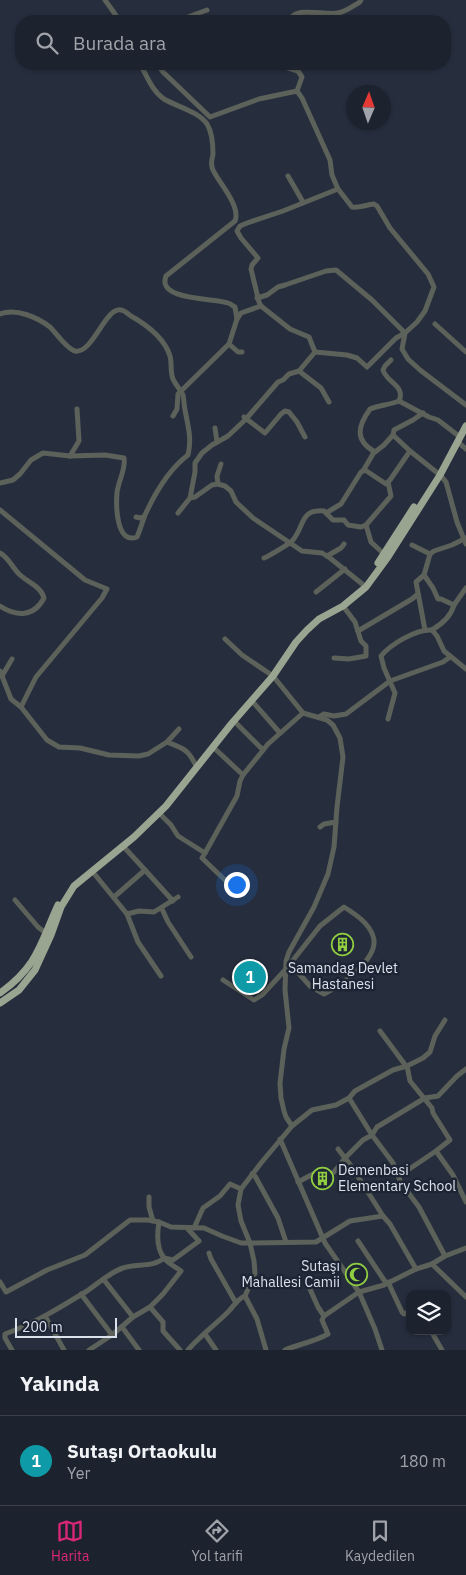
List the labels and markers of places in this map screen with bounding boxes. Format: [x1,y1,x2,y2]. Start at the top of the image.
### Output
building icon: Samandag Devlet Hastanesi [331,933,355,957]
pin: 1 [234,958,266,996]
place label: Samandag Devlet Hastanesi [288,959,398,993]
place label: Demenbasi Elementary School [338,1161,456,1195]
building icon: Demenbasi Elementary School [310,1166,334,1190]
place label: Sutaşı Mahallesi Camii [241,1257,340,1291]
mosque icon: Sutaşı Mahallesi Camii [344,1262,368,1286]

